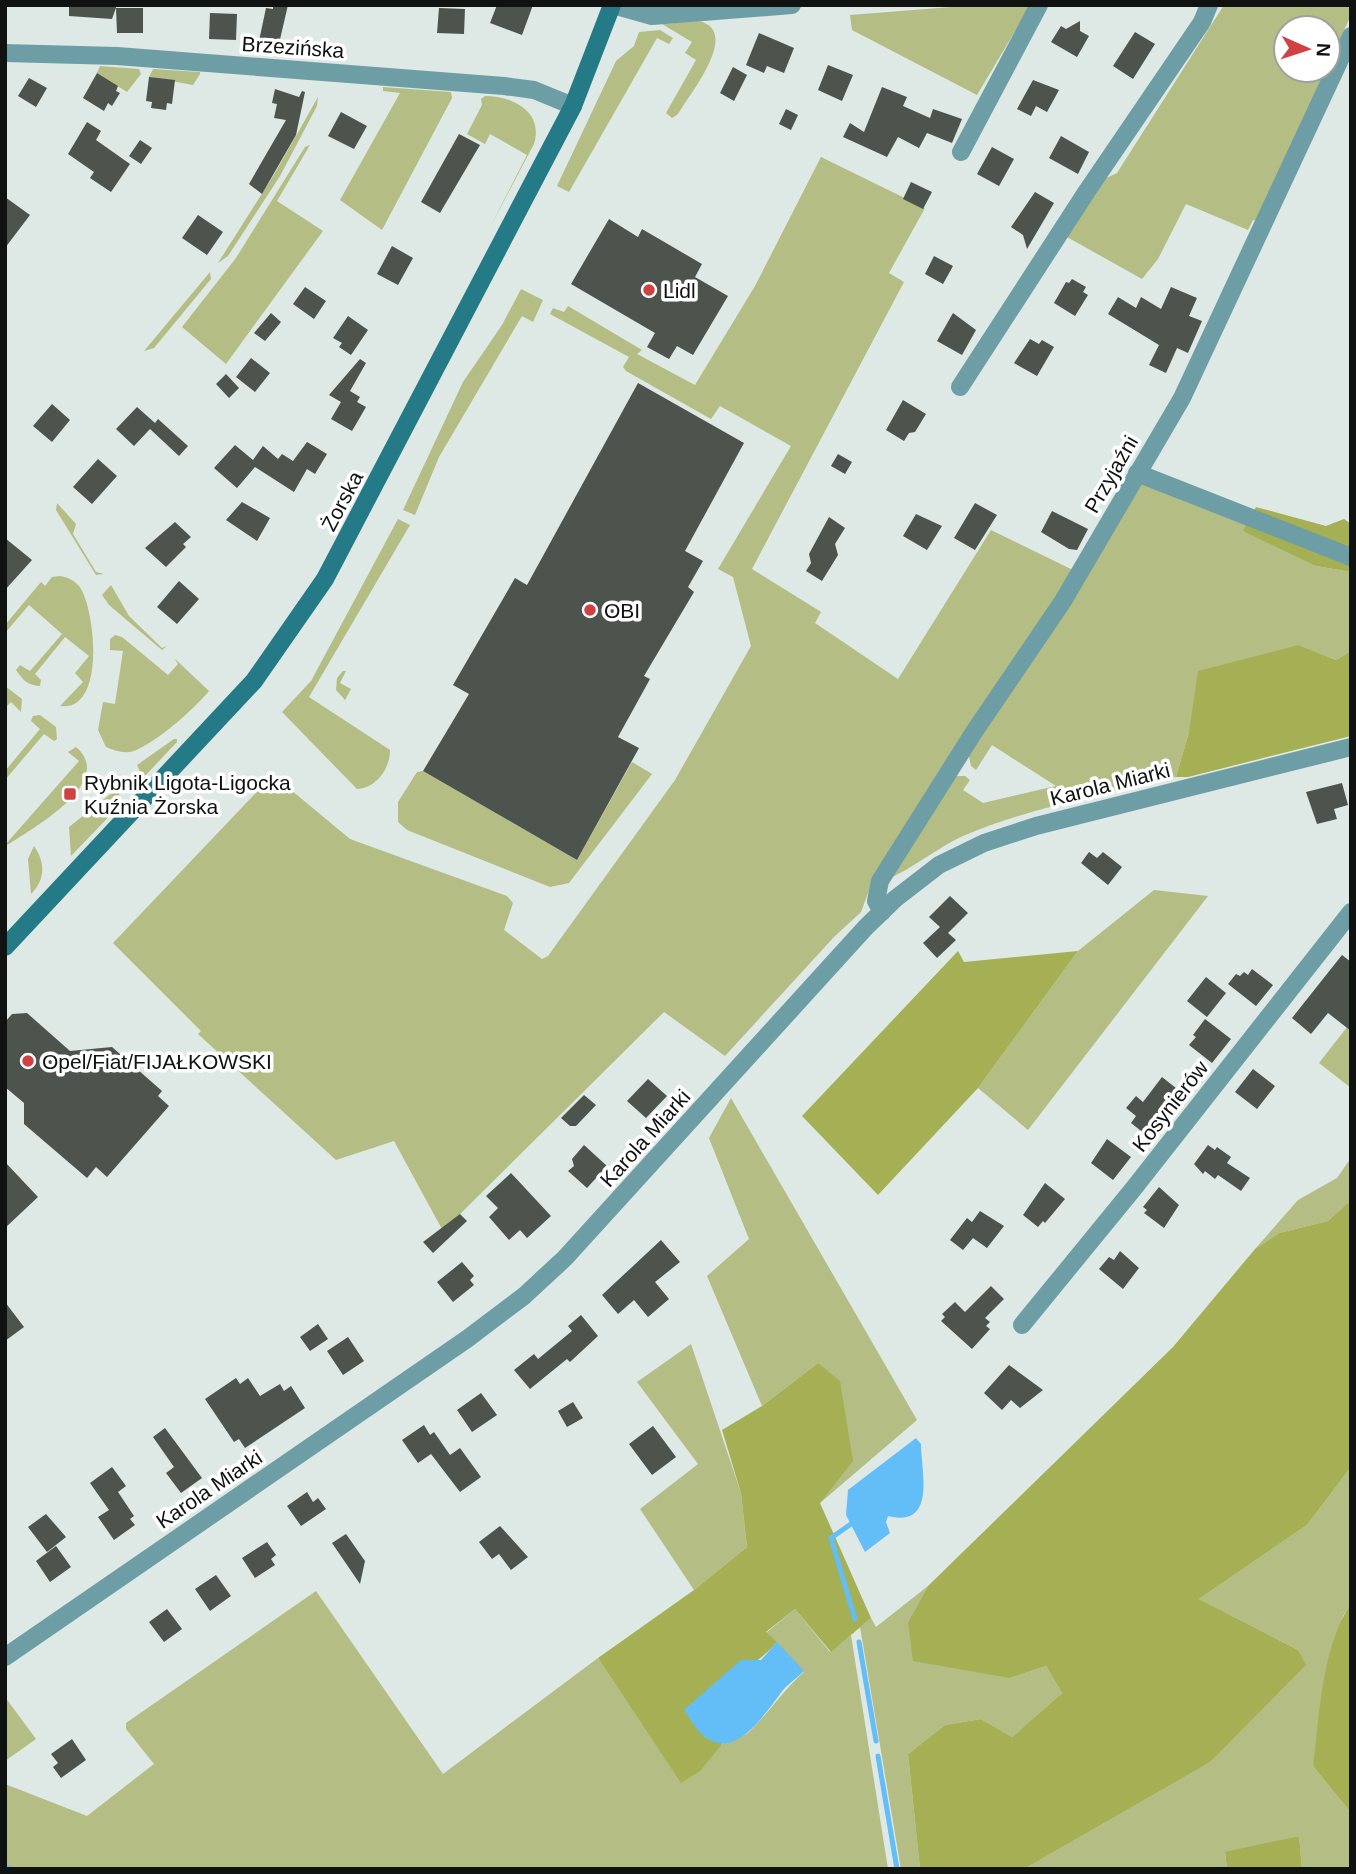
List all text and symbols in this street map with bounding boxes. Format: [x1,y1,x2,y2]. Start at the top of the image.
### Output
north arrow [1272,14,1342,84]
street label: Brzezińska [241,32,345,62]
text: N [1313,42,1334,57]
place label: Lidl [663,279,696,302]
marker: Lidl [641,282,657,298]
street label: Przyjaźni [1080,431,1142,517]
street label: Żorska [317,467,367,535]
place label: OBI [604,599,640,622]
marker: OBI [582,602,598,618]
street label: Karola Miarki [1048,758,1172,810]
place label: Rybnik Ligota-Ligocka Kuźnia Żorska [84,771,291,818]
marker: Rybnik Ligota-Ligocka Kuźnia Żorska [62,786,78,802]
place label: Opel/Fiat/FIJAŁKOWSKI [42,1050,272,1073]
marker: Opel/Fiat/FIJAŁKOWSKI [20,1053,36,1069]
street label: Kosynierów [1128,1055,1213,1156]
street label: Karola Miarki [595,1085,695,1191]
street label: Karola Miarki [152,1445,266,1533]

